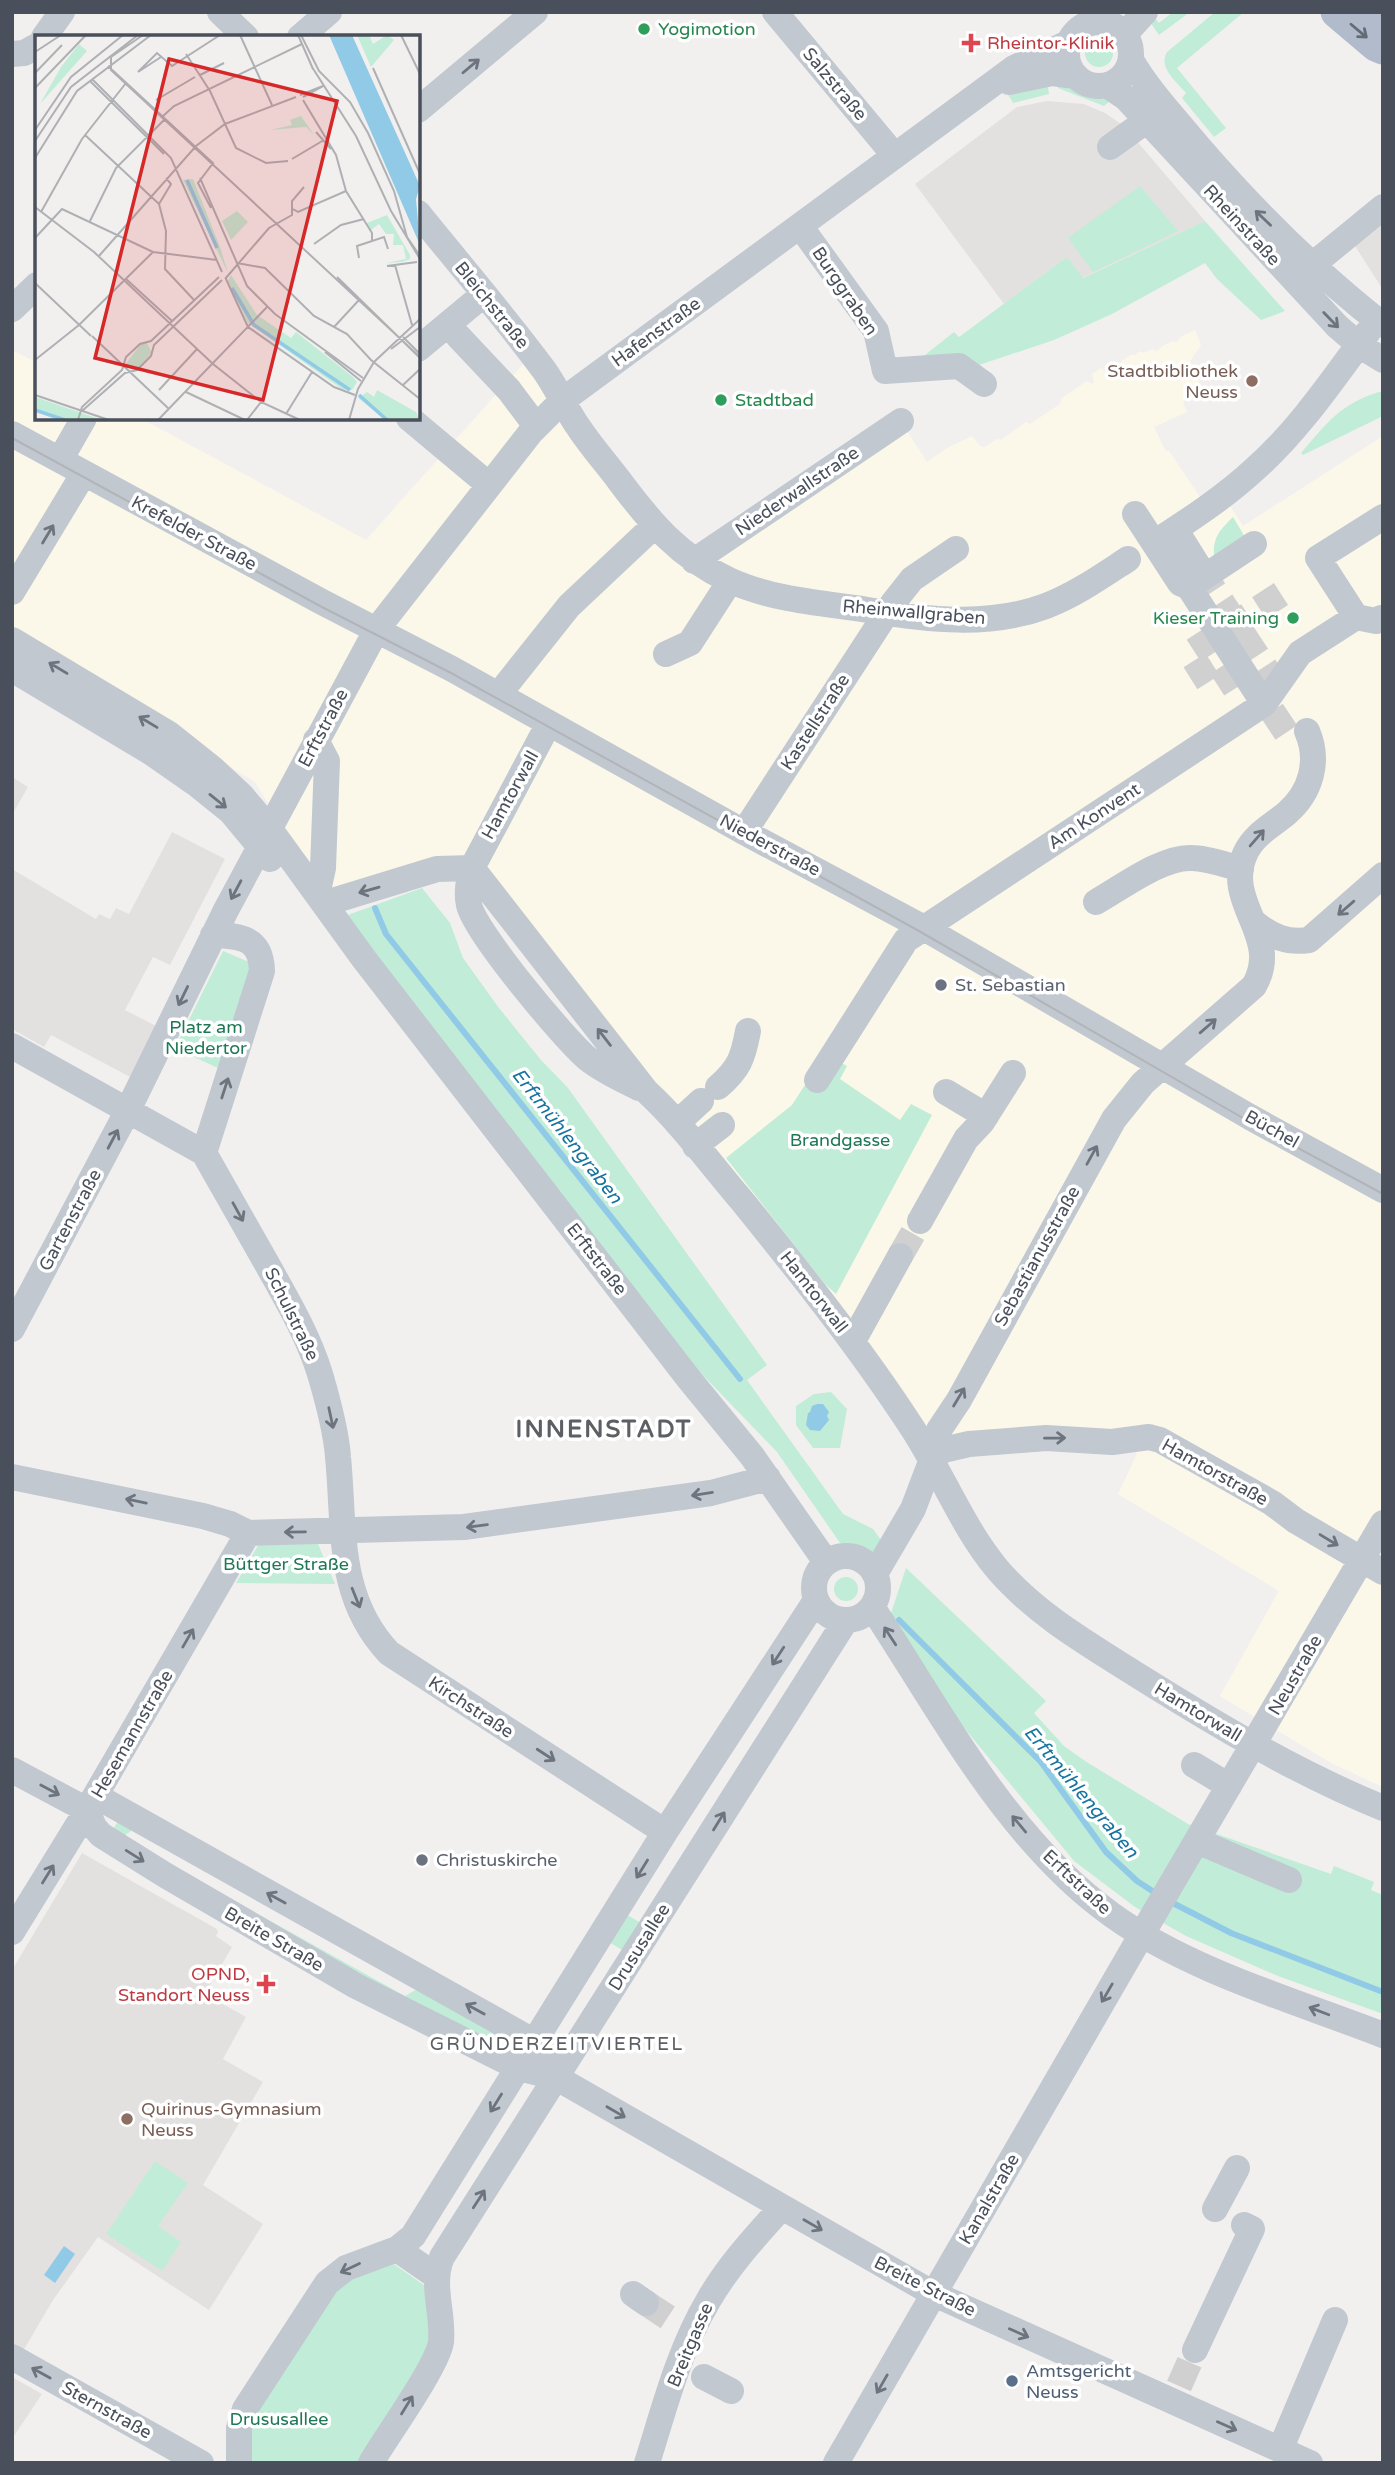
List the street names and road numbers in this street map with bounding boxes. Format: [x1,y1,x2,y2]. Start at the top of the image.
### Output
street label: Salzstraße [798,43,872,125]
street label: Rheinstraße [1199,180,1285,270]
street label: Burggraben [807,242,883,340]
street label: Bleichstraße [450,257,534,353]
street label: Hafenstraße [607,292,705,372]
street label: Niederwallstraße [731,442,863,540]
street label: Krefelder Straße [128,491,260,575]
street label: Rheinwallgraben [842,595,986,629]
street label: Kastellstraße [776,670,854,774]
street label: Erftstraße [293,685,353,771]
street label: Hamtorwall [477,747,543,843]
street label: Am Konvent [1044,778,1144,854]
street label: Niederstraße [716,809,824,881]
street label: Büchel [1241,1105,1303,1153]
street label: Gartenstraße [34,1165,106,1275]
street label: Sebastianusstraße [989,1182,1085,1330]
street label: Erftstraße [562,1219,632,1299]
street label: Hamtorwall [775,1247,853,1337]
street label: Schulstraße [260,1264,324,1364]
street label: Hamtorstraße [1158,1434,1272,1510]
street label: Neustraße [1263,1631,1327,1719]
street label: Hesemannstraße [86,1666,178,1802]
street label: Kirchstraße [424,1671,518,1743]
street label: Hamtorwall [1150,1677,1246,1747]
street label: Erftstraße [1038,1845,1116,1919]
street label: Drususallee [603,1899,675,1995]
street label: Breite Straße [220,1902,328,1976]
street label: Kanalstraße [954,2150,1024,2248]
street label: Breite Straße [871,2251,979,2321]
street label: Breitgasse [662,2300,718,2390]
street label: Sternstraße [58,2376,156,2444]

